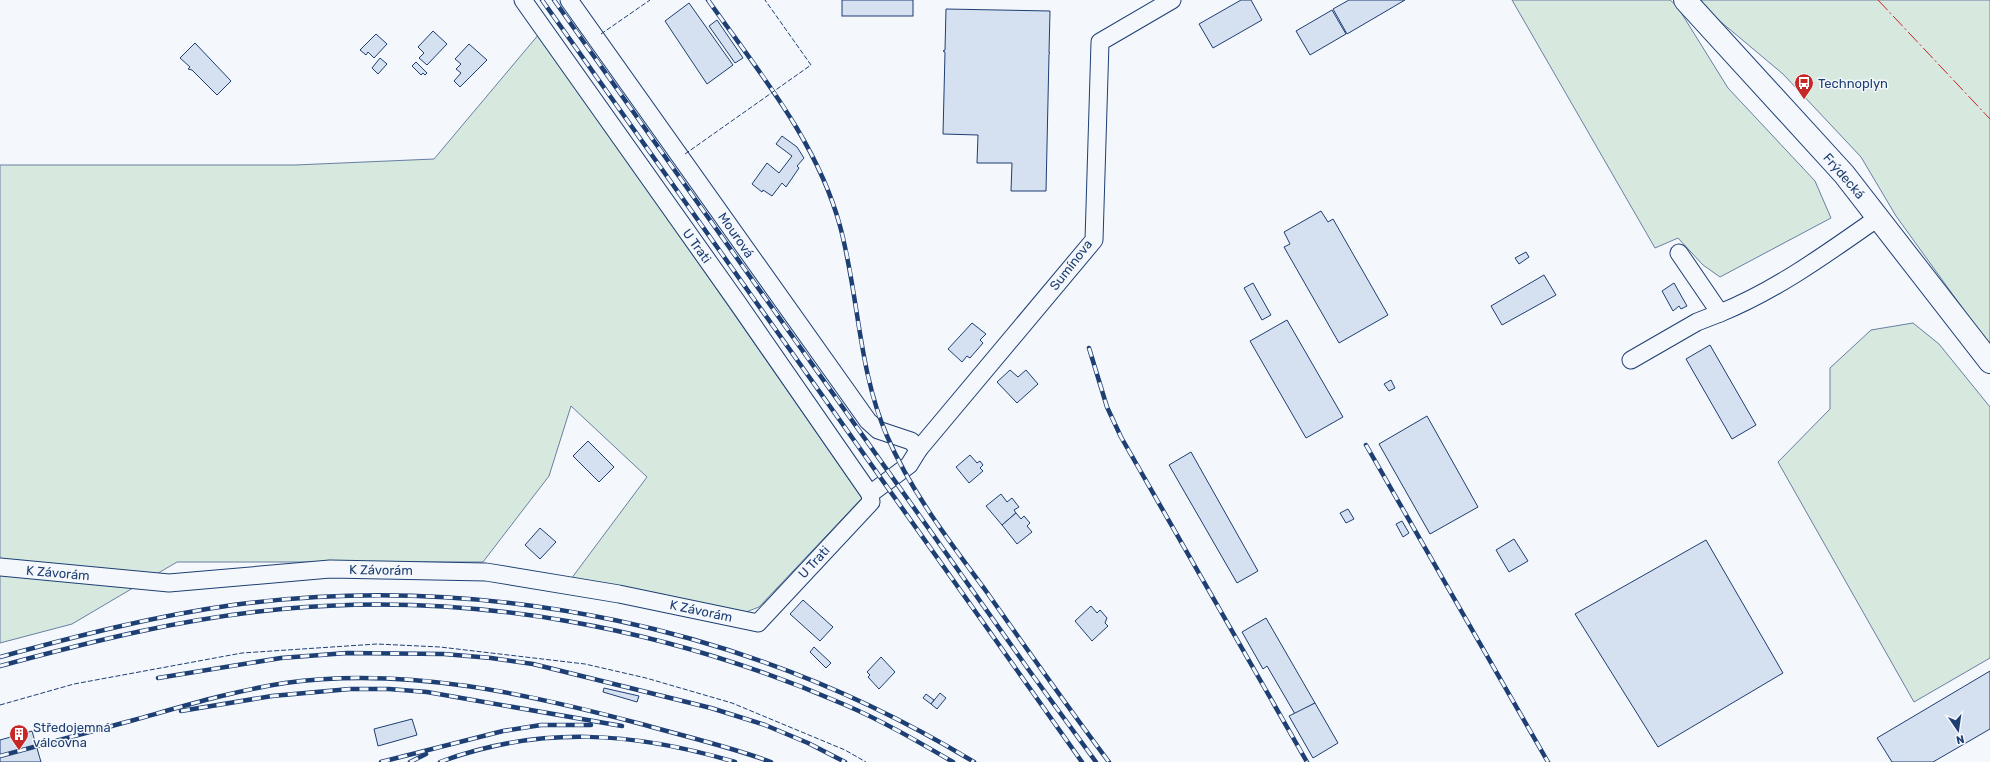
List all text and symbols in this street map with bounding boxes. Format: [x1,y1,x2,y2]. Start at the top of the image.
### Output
bus stop icon: Technoplyn [1793,72,1815,100]
place label: Technoplyn [1818,76,1888,91]
street label: Frýdecká [1820,150,1868,202]
street label: Mourová [715,209,757,261]
street label: U Trati [680,226,714,266]
street label: Sumínova [1047,237,1095,293]
street label: U Trati [795,543,833,581]
street label: K Závorám [349,562,413,578]
street label: K Závorám [26,563,90,583]
street label: K Závorám [668,597,734,625]
north arrow [1938,710,1978,750]
place label: Středojemná válcovna [33,720,111,750]
building icon: Středojemná válcovna [8,723,30,751]
text: N [1955,732,1965,746]

